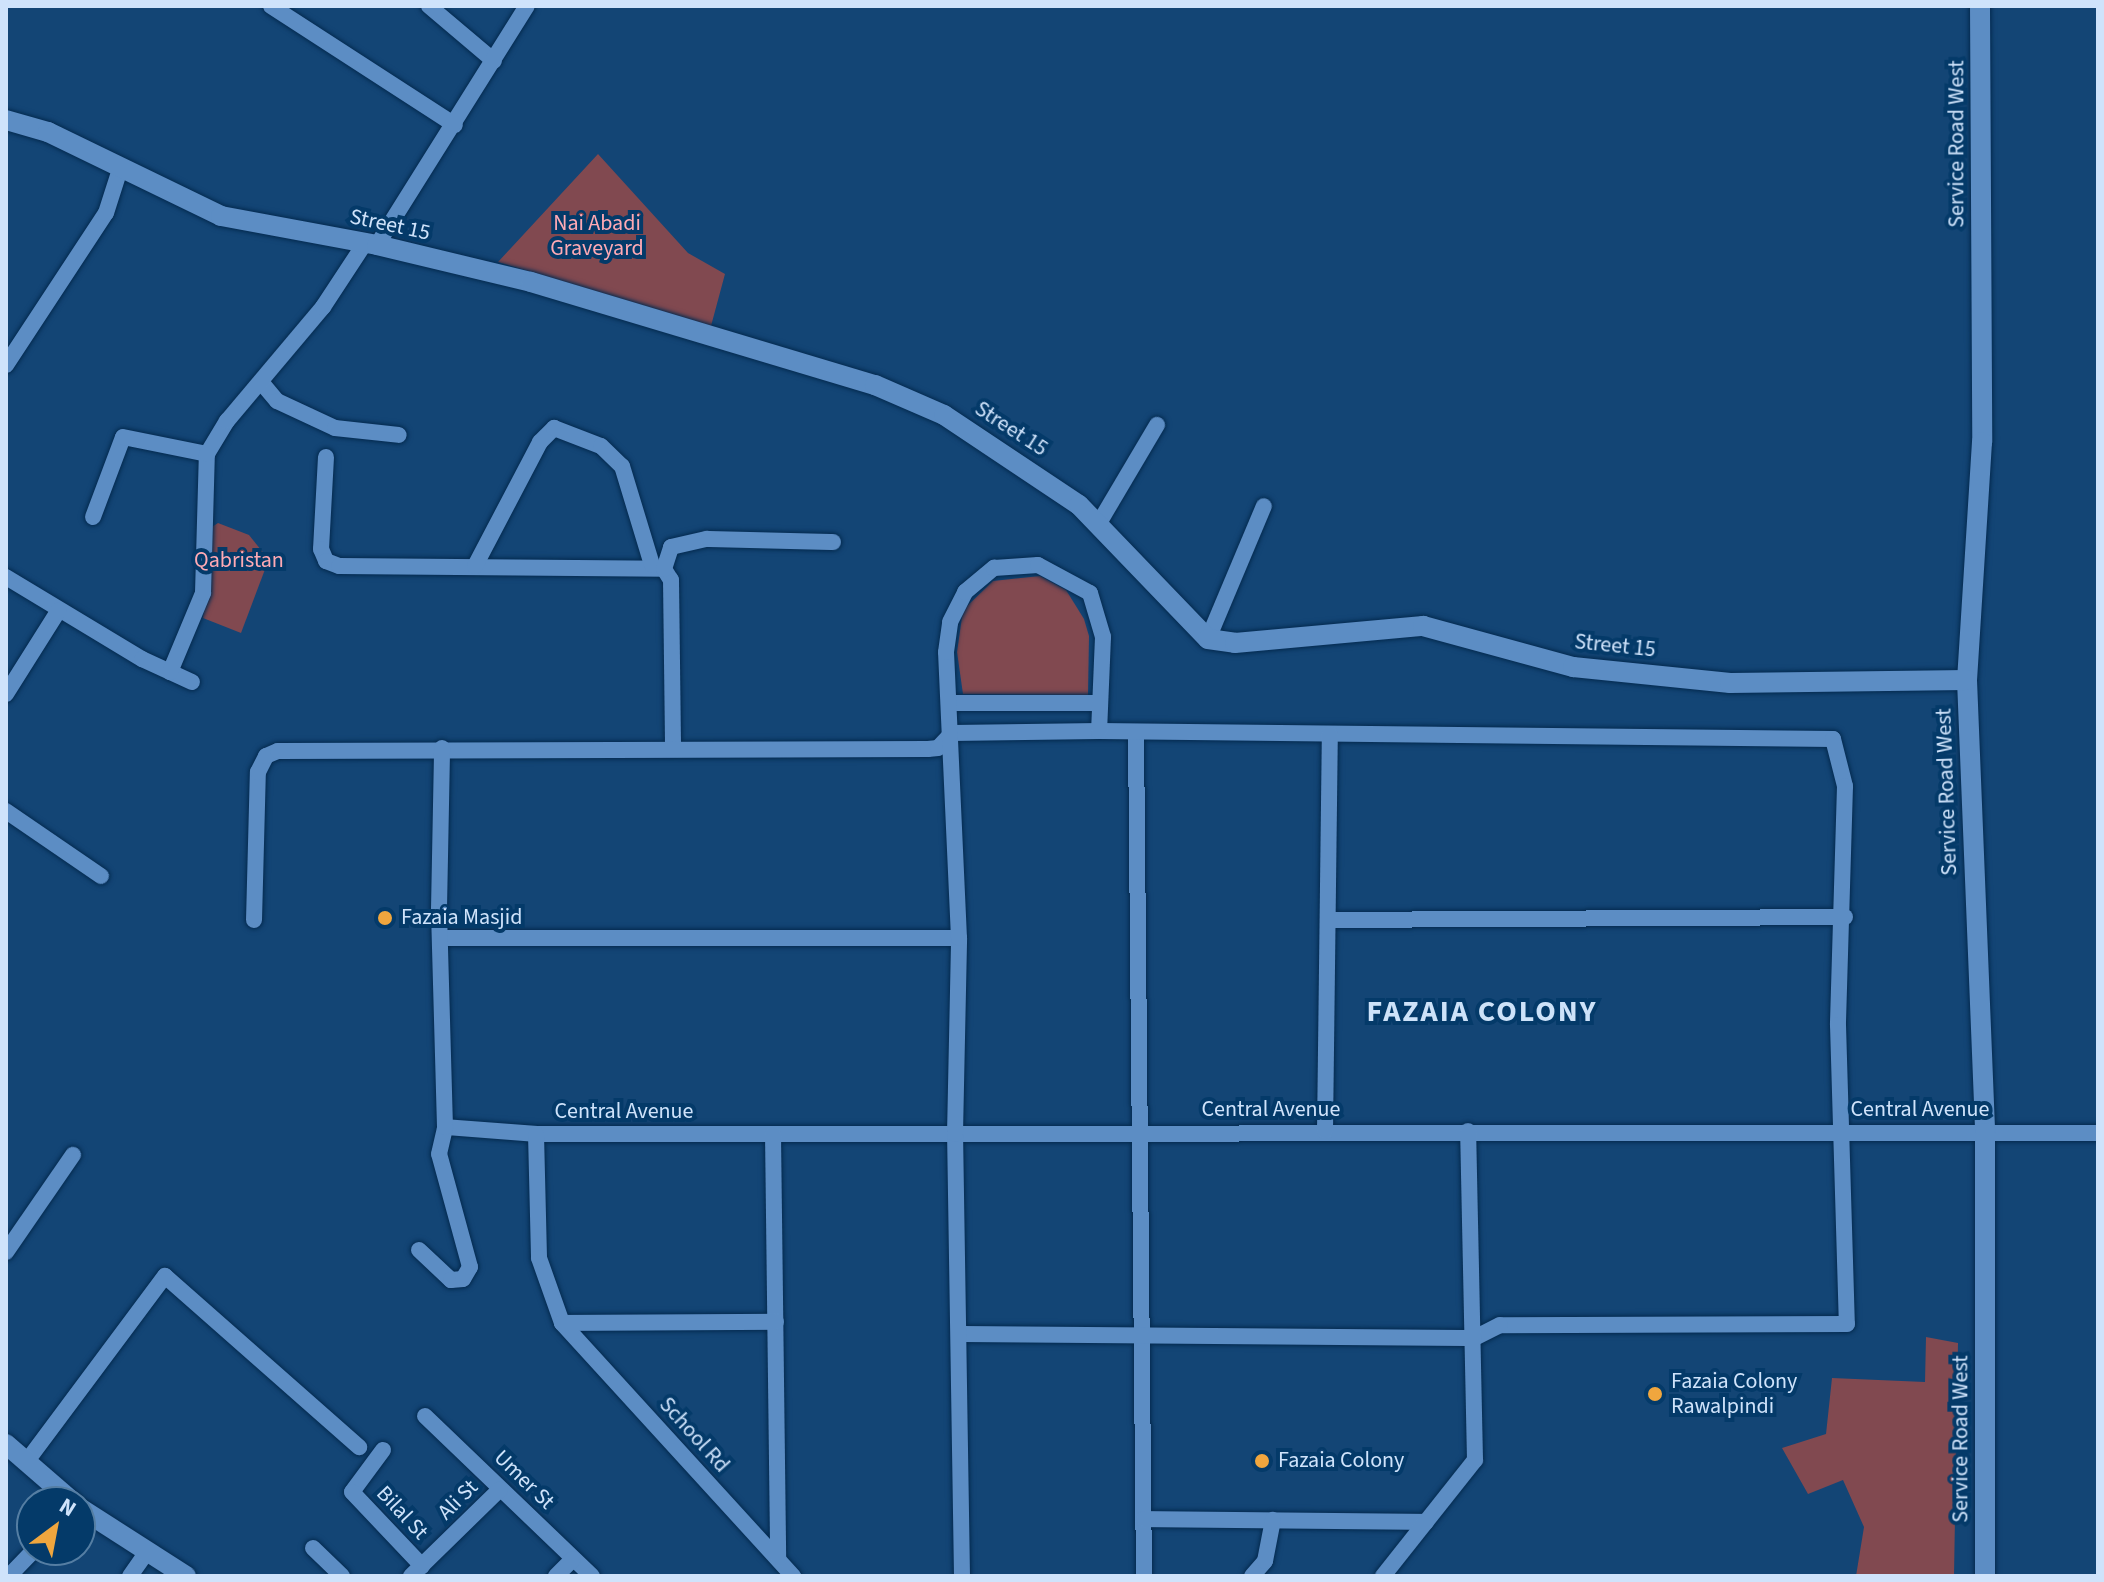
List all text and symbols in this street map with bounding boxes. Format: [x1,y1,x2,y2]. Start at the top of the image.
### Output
street label: Service Road West [1944,60,1970,228]
street label: Street 15 [347,204,433,246]
park label: Nai Abadi Graveyard [550,210,644,262]
street label: Street 15 [970,396,1052,462]
park label: Qabristan [194,548,284,574]
street label: Street 15 [1573,629,1657,663]
street label: Service Road West [1931,708,1963,876]
place label: Fazaia Masjid [401,905,522,931]
marker: Fazaia Masjid [376,909,394,927]
district label: FAZAIA COLONY [1367,994,1597,1030]
street label: Central Avenue [1202,1097,1340,1123]
street label: Central Avenue [1851,1097,1989,1123]
street label: Central Avenue [555,1099,693,1125]
street label: Service Road West [1948,1355,1974,1523]
place label: Fazaia Colony Rawalpindi [1671,1368,1797,1420]
marker: Fazaia Colony Rawalpindi [1646,1385,1664,1403]
street label: School Rd [653,1392,735,1478]
street label: Umer St [488,1445,560,1515]
place label: Fazaia Colony [1278,1448,1404,1474]
marker: Fazaia Colony [1253,1452,1271,1470]
street label: Ali St [432,1474,484,1526]
street label: Bilal St [371,1481,433,1545]
north arrow [16,1486,96,1566]
text: N [53,1490,82,1525]

